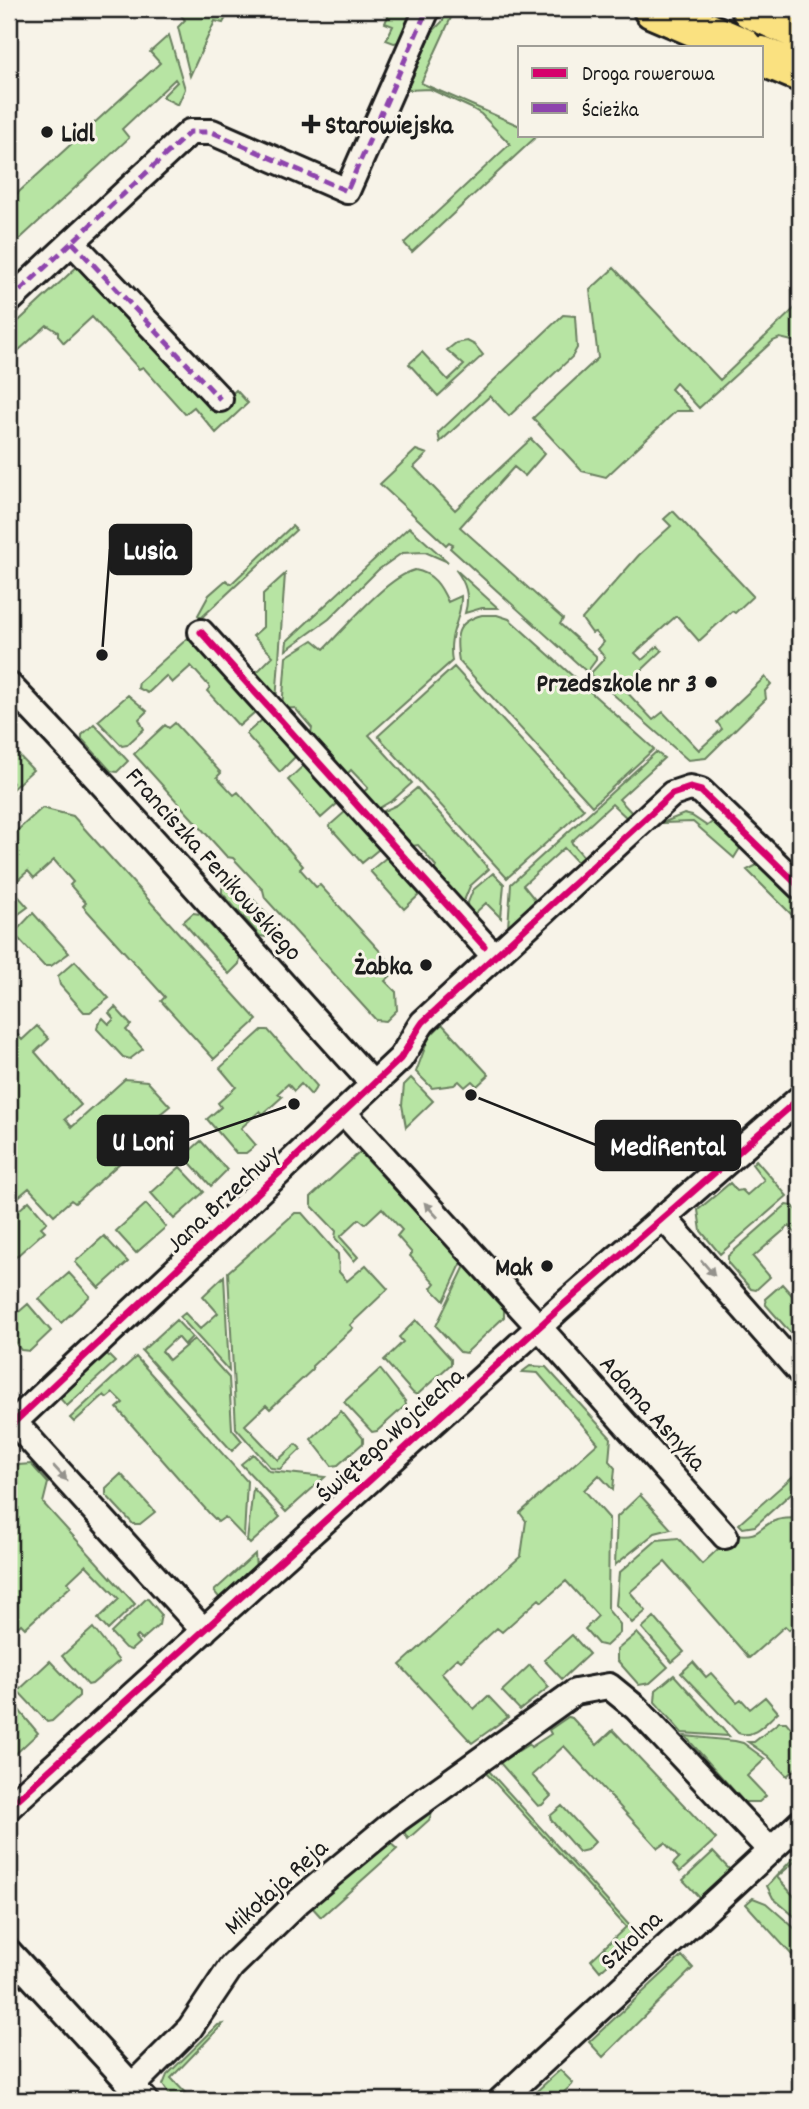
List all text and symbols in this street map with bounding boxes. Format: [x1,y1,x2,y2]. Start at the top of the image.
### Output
legend [518,46,764,136]
text: Droga rowerowa [582,61,715,91]
text: Ścieżka [582,97,640,127]
place label: Starowiejska [325,109,454,146]
marker: Starowiejska [303,116,319,132]
place label: Lidl [61,117,96,154]
marker: Lidl [39,124,55,140]
callout: Lusia [110,525,191,574]
text: Lusia [123,534,178,574]
place label: Przedszkole nr 3 [536,667,697,704]
marker: Przedszkole nr 3 [703,674,719,690]
street label: Franciszka Fenikowskiego [115,760,310,971]
place label: Żabka [354,950,413,987]
marker: Żabka [418,957,434,973]
callout: U Loni [98,1116,188,1165]
callout: MediRental [596,1121,740,1170]
text: U Loni [112,1125,174,1165]
text: MediRental [610,1130,726,1170]
street label: Jana Brzechwy [159,1137,290,1263]
one-way arrow [424,1201,440,1218]
place label: Mak [495,1251,533,1288]
marker: Mak [539,1258,555,1274]
one-way arrow [700,1259,716,1277]
street label: Adama Asnyka [589,1348,714,1481]
street label: Świętego Wojciecha [309,1359,474,1513]
one-way arrow [51,1464,67,1481]
street label: Mikołaja Reja [217,1831,338,1946]
street label: Szkolna [593,1902,673,1980]

